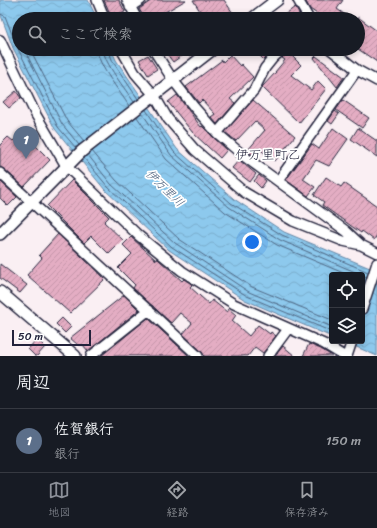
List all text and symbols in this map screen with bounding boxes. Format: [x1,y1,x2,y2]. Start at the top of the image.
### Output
search box [12,12,365,56]
text: ここで検索 [58,21,133,47]
icon: search [26,23,48,45]
pin: 1 [13,126,39,159]
district label: 伊万里町乙 [235,143,301,166]
water label: 伊万里川 [140,163,190,213]
your location [242,232,262,252]
map controls [329,272,365,344]
button: locate [329,272,365,308]
button: layers [329,308,365,344]
text: 50 m [18,327,43,346]
scale bar [12,328,91,347]
text: 周辺 [16,367,50,397]
text: 佐賀銀行 [54,416,114,442]
text: 1 [26,429,32,452]
text: 150 m [326,429,361,452]
text: 銀行 [54,442,80,465]
tab: 地図 [48,479,70,522]
tab: 経路 [166,479,188,522]
tab: 保存済み [285,479,329,522]

